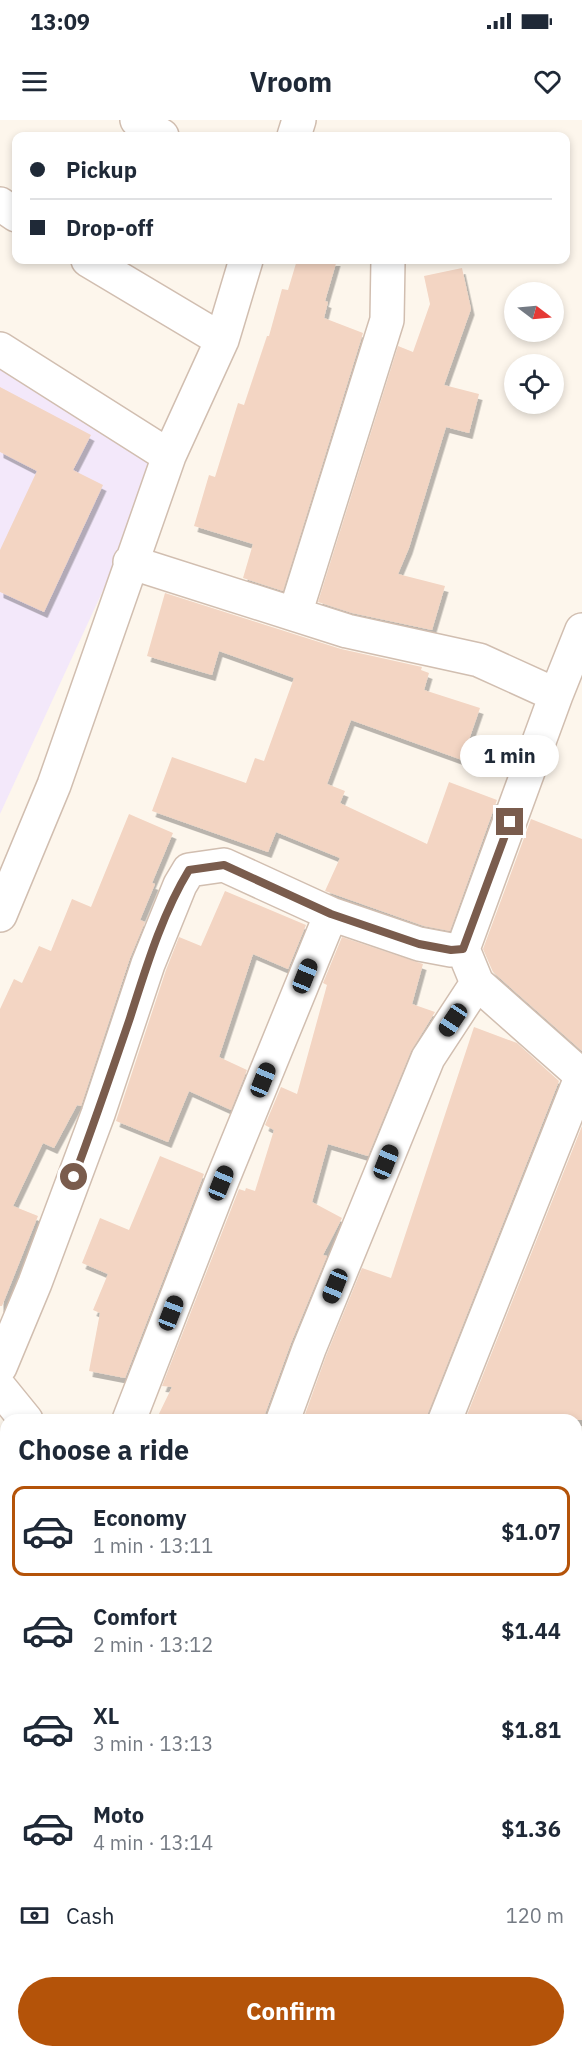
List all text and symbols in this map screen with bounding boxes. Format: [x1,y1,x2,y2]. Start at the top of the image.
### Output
text: 13:09 [30,7,90,36]
text: Vroom [250,64,332,99]
icon: menu [18,65,51,98]
icon: heart [531,65,564,98]
text: Pickup [66,155,137,184]
text: Drop-off [66,213,153,242]
north arrow [504,282,564,342]
map controls [504,282,564,414]
button: locate [504,354,564,414]
callout: 1 min [460,735,560,777]
text: 1 min [483,742,536,769]
route end [496,808,523,835]
car [290,956,320,996]
car [435,1000,471,1040]
car [248,1060,278,1100]
car [371,1142,401,1182]
route start [60,1163,87,1190]
car [206,1163,236,1203]
car [320,1266,350,1306]
car [156,1293,186,1333]
text: Choose a ride [18,1432,189,1467]
text: Economy [93,1503,187,1532]
icon: car [21,1504,75,1558]
text: $1.07 [501,1517,561,1546]
text: 1 min · 13:11 [93,1532,213,1559]
text: Comfort [93,1602,177,1631]
icon: car [21,1603,75,1657]
text: $1.44 [501,1616,561,1645]
text: 2 min · 13:12 [93,1631,213,1658]
text: XL [93,1701,119,1730]
icon: car [21,1702,75,1756]
text: $1.81 [501,1715,561,1744]
text: 3 min · 13:13 [93,1730,213,1757]
text: Moto [93,1800,144,1829]
icon: car [21,1801,75,1855]
text: $1.36 [501,1814,561,1843]
text: 4 min · 13:14 [93,1829,213,1856]
icon: cash [18,1899,51,1932]
text: Cash [66,1901,115,1930]
text: 120 m [506,1902,564,1929]
button: Confirm [18,1977,564,2046]

